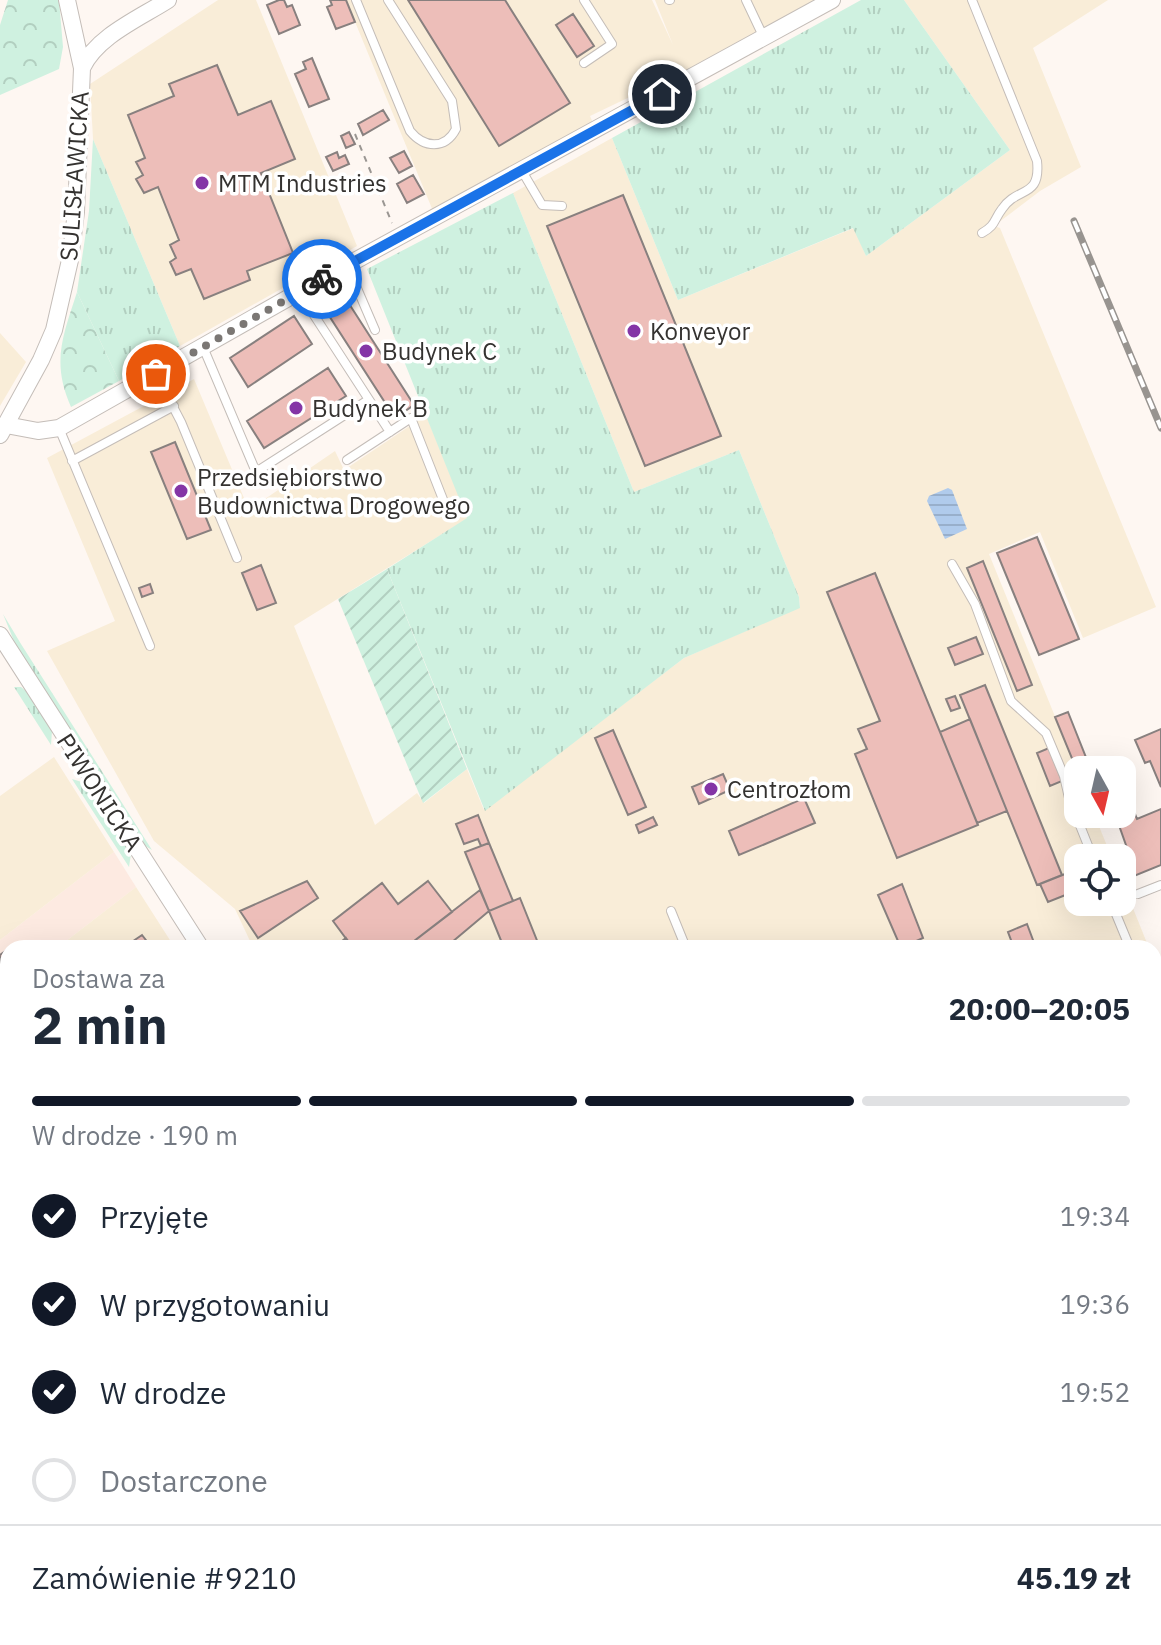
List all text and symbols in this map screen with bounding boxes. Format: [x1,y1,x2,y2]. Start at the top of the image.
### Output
pin [628,60,696,128]
icon: home [640,72,684,116]
street label: SULISŁAWICKA [52,90,96,262]
place label: MTM Industries [218,167,387,199]
marker: MTM Industries [193,174,211,192]
courier [282,239,362,319]
icon: bike [300,257,344,301]
place label: Konveyor [650,315,750,347]
marker: Konveyor [625,322,643,340]
place label: Budynek C [382,335,497,367]
pin [122,340,190,408]
marker: Budynek C [357,342,375,360]
icon: bag [134,352,178,396]
place label: Budynek B [312,392,428,424]
marker: Budynek B [287,399,305,417]
place label: Przedsiębiorstwo Budownictwa Drogowego [197,461,470,521]
marker: Przedsiębiorstwo Budownictwa Drogowego [172,482,190,500]
street label: PIWONICKA [50,727,150,857]
north arrow [1064,756,1136,828]
map controls [1064,756,1136,916]
place label: Centrozłom [727,773,851,805]
marker: Centrozłom [702,780,720,798]
button: locate [1064,844,1136,916]
text: Dostawa za [32,961,165,995]
text: 20:00–20:05 [949,989,1130,1028]
text: 2 min [32,991,168,1058]
text: W drodze · 190 m [32,1118,238,1152]
icon: check [32,1194,76,1238]
text: Przyjęte [100,1197,209,1236]
text: 19:34 [1060,1199,1130,1233]
icon: check [32,1282,76,1326]
text: W przygotowaniu [100,1285,330,1324]
text: 19:36 [1060,1287,1130,1321]
icon: check [32,1370,76,1414]
text: W drodze [100,1373,226,1412]
text: 19:52 [1060,1375,1130,1409]
text: Dostarczone [100,1461,268,1500]
text: Zamówienie #9210 [32,1558,297,1597]
text: 45.19 zł [1017,1558,1130,1597]

